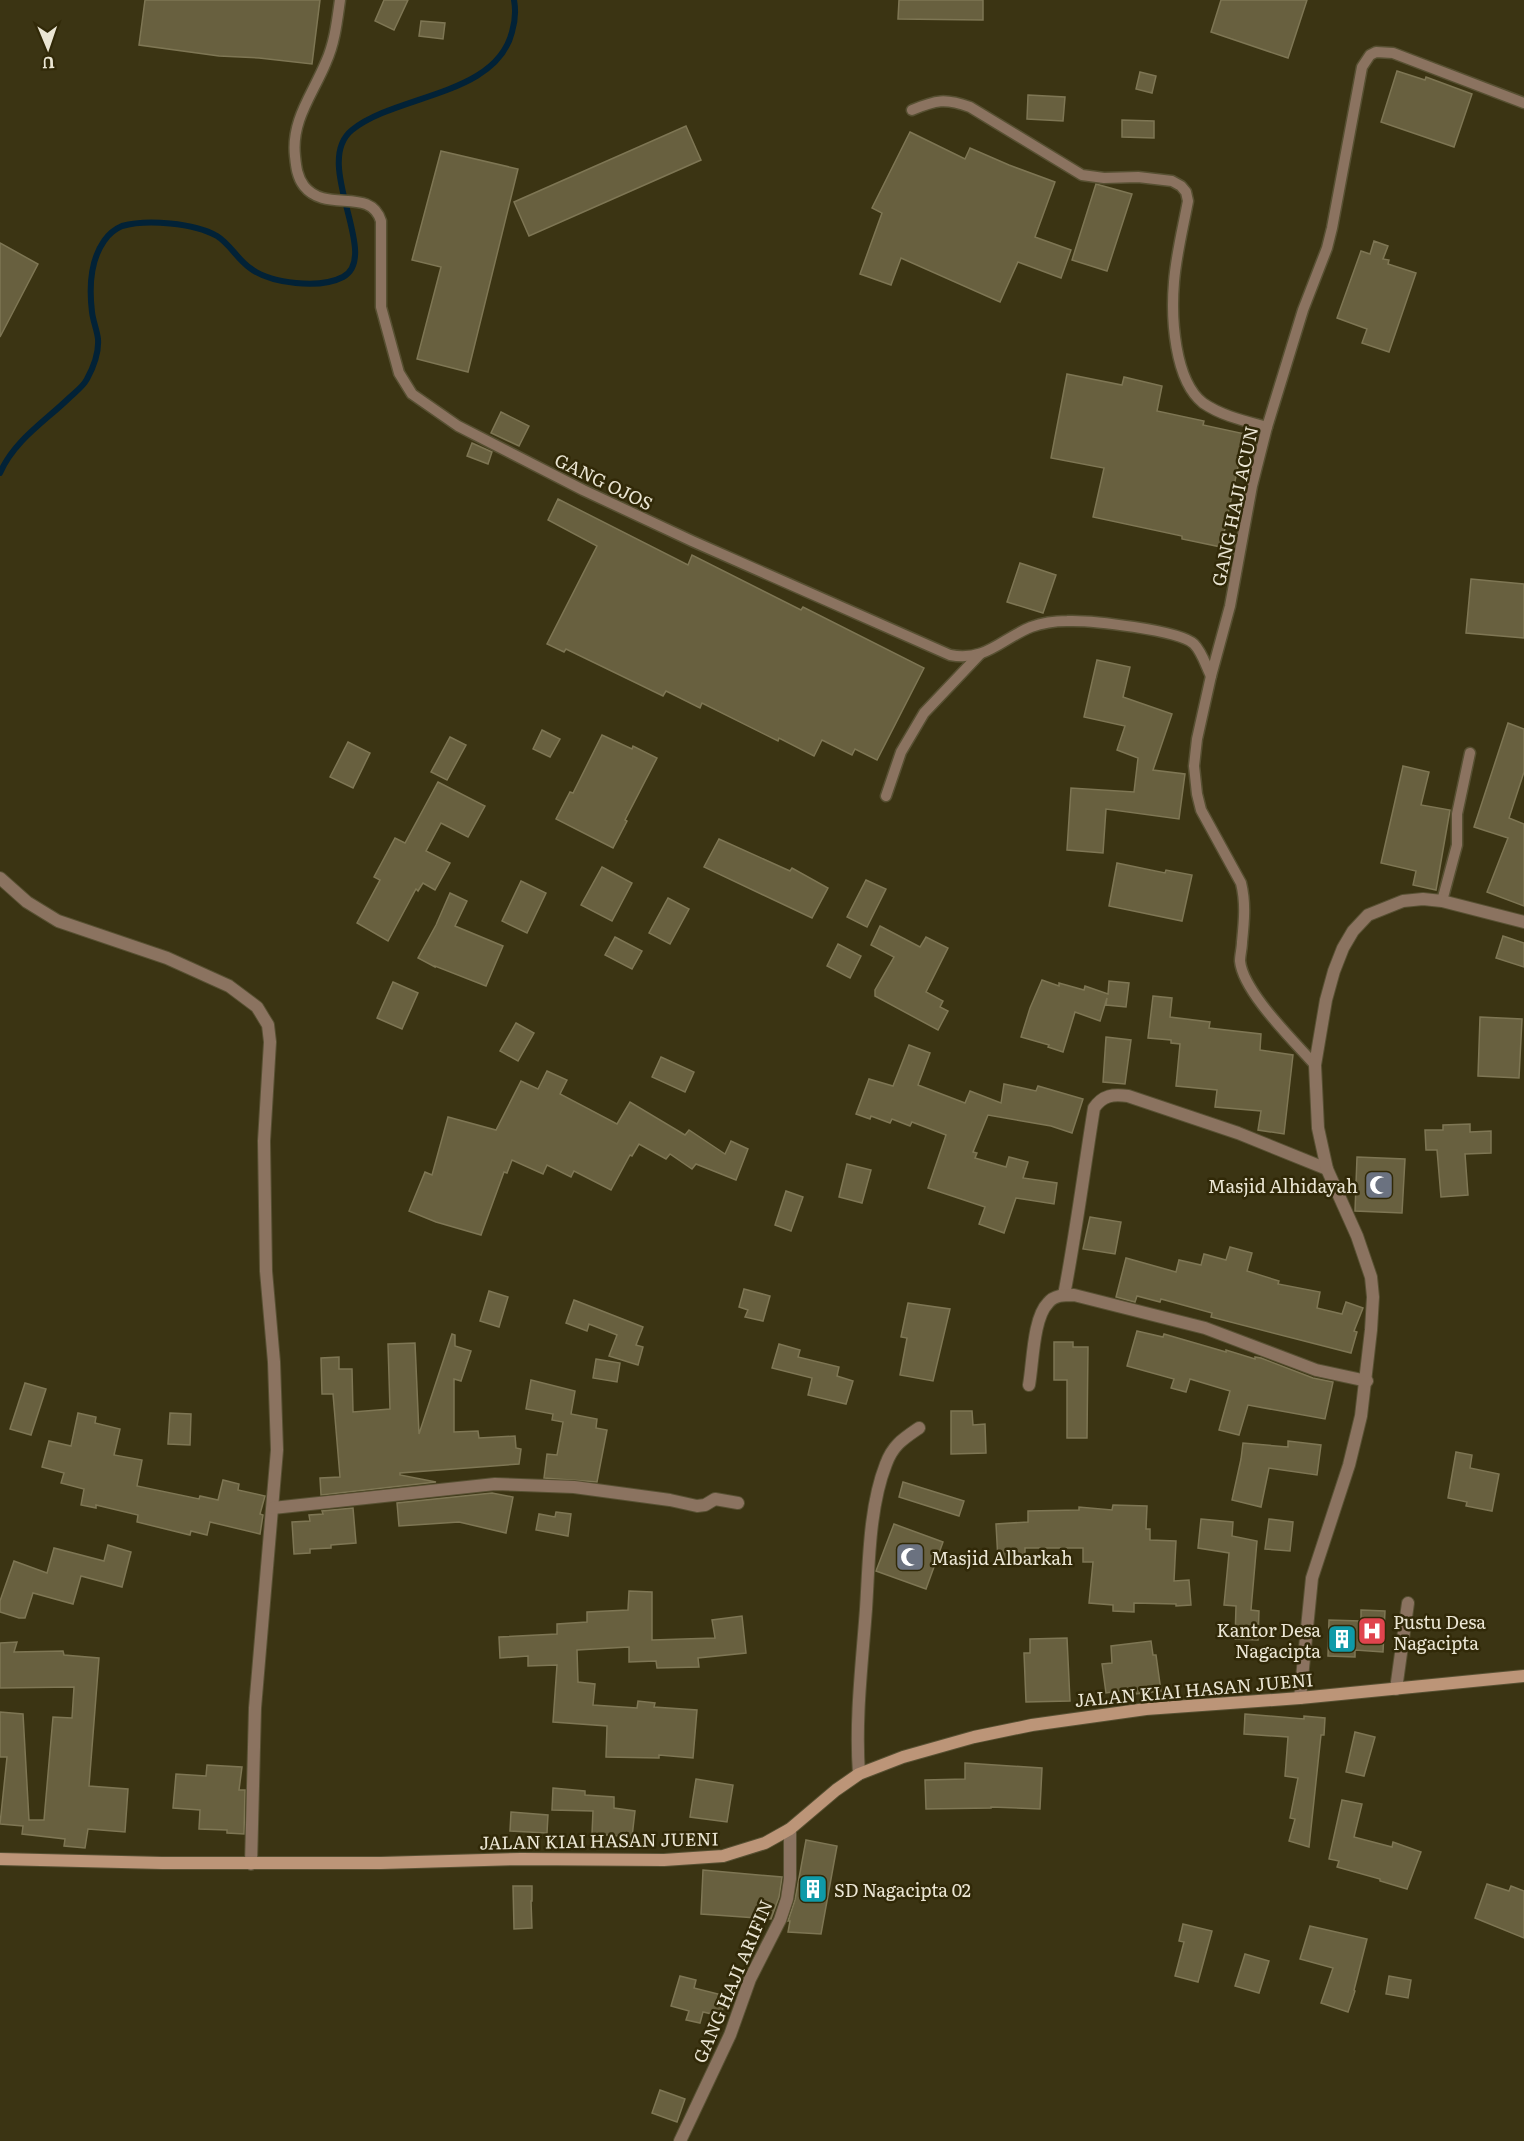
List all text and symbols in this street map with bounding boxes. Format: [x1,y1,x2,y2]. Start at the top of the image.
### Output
north arrow [18,18,78,78]
text: U [41,52,55,76]
street label: GANG HAJI ACUN [1204,423,1264,589]
street label: GANG OJOS [550,446,658,516]
mosque icon: Masjid Alhidayah [1363,1169,1395,1201]
place label: Masjid Alhidayah [1208,1172,1358,1199]
mosque icon: Masjid Albarkah [894,1541,926,1573]
place label: Masjid Albarkah [931,1544,1073,1571]
place label: Pustu Desa Nagacipta [1393,1608,1486,1656]
hospital icon: Pustu Desa Nagacipta [1356,1615,1388,1647]
place label: Kantor Desa Nagacipta [1216,1616,1321,1664]
building icon: Kantor Desa Nagacipta [1326,1623,1358,1655]
street label: JALAN KIAI HASAN JUENI [1074,1665,1314,1713]
street label: JALAN KIAI HASAN JUENI [479,1824,719,1856]
building icon: SD Nagacipta 02 [797,1873,829,1905]
place label: SD Nagacipta 02 [834,1876,971,1903]
street label: GANG HAJI ARIFIN [685,1895,779,2067]

